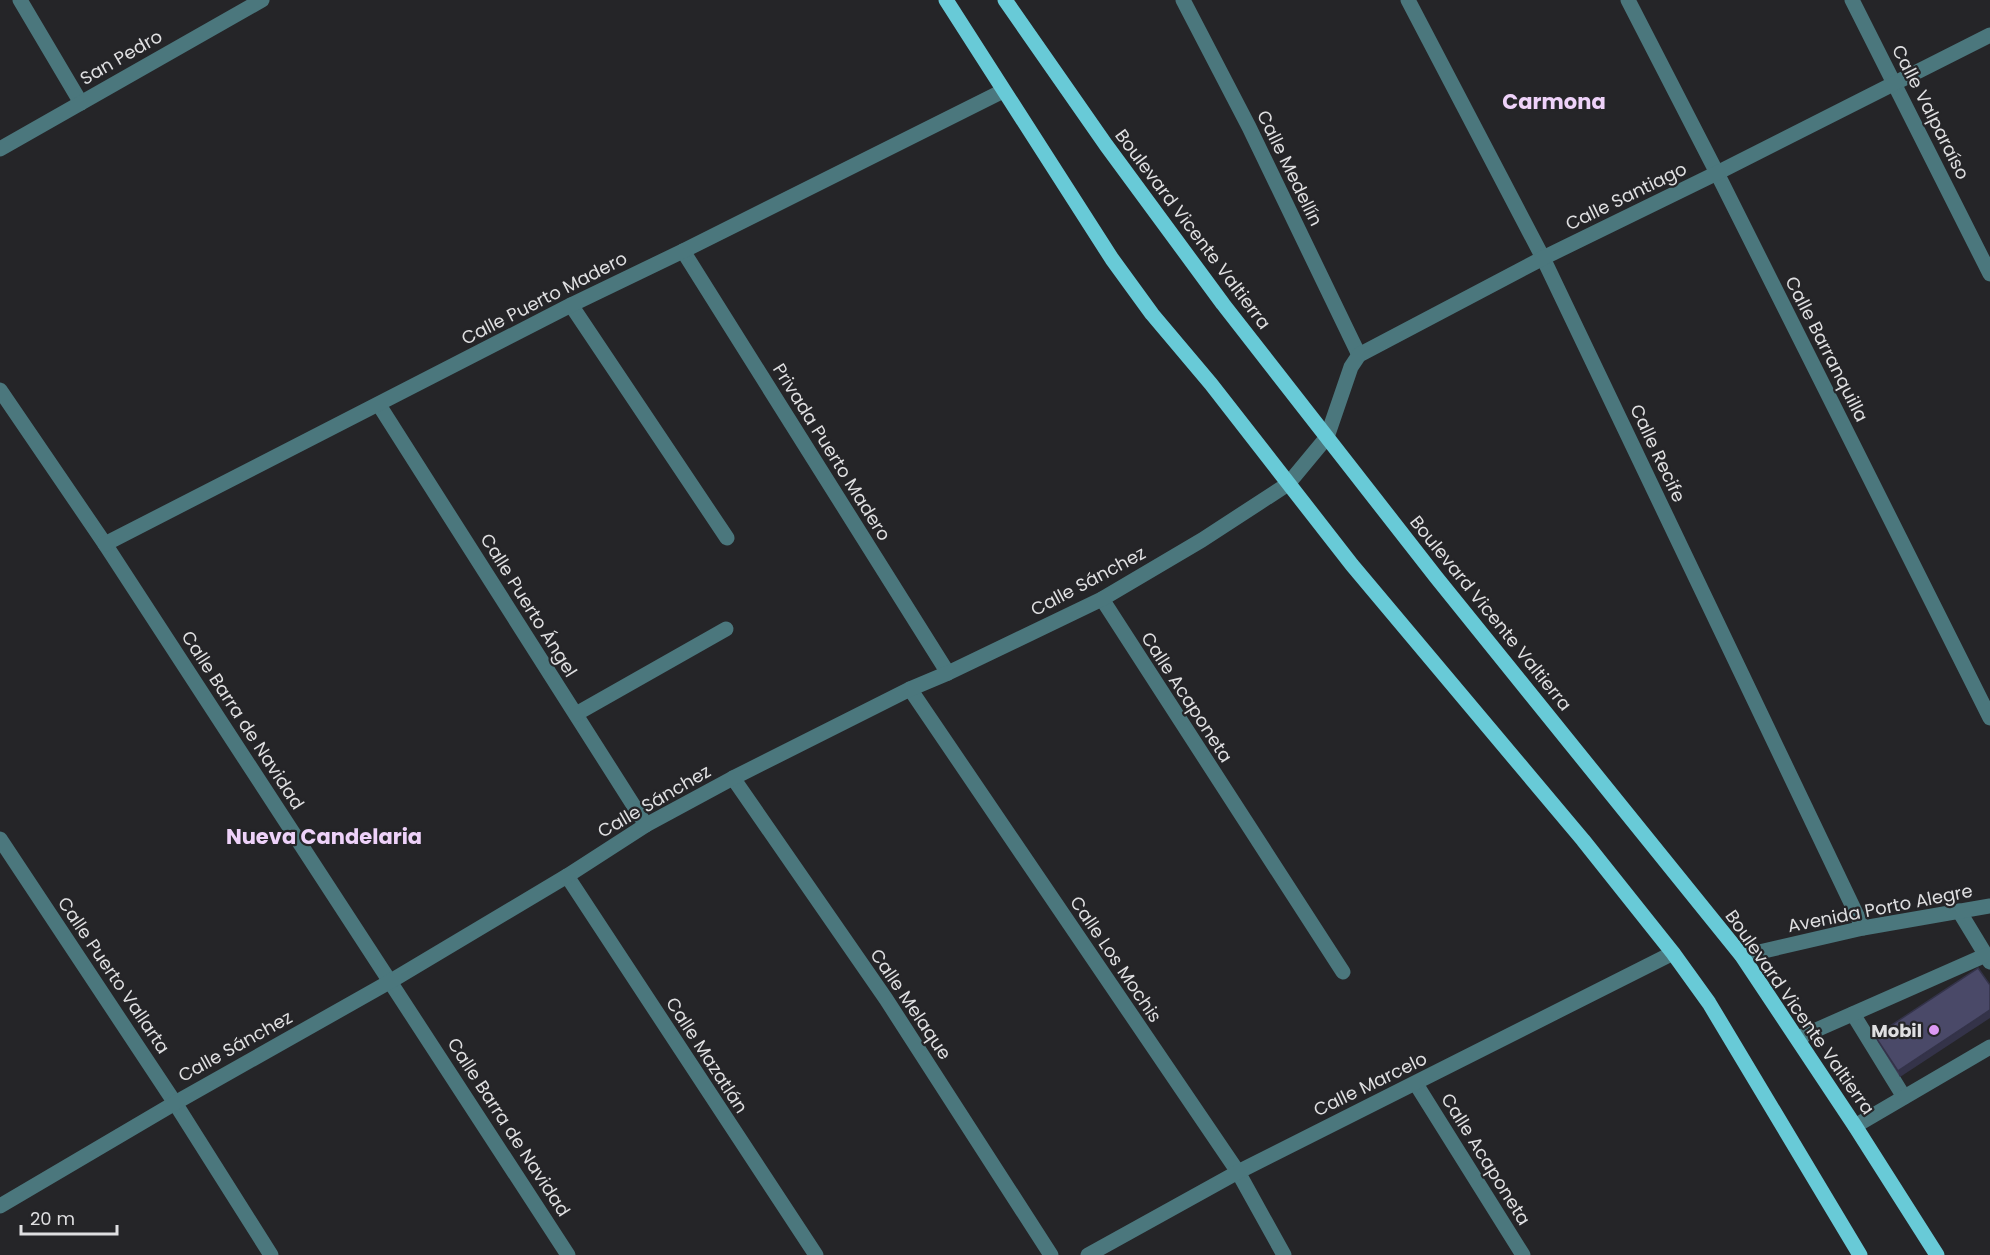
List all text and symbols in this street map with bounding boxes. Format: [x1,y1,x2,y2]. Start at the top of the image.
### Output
street label: San Pedro [75,23,167,91]
street label: Calle Valparaíso [1886,40,1976,184]
district label: Carmona [1502,87,1606,116]
street label: Calle Medellín [1251,106,1329,230]
street label: Boulevard Vicente Valtierra [1109,124,1277,334]
street label: Calle Santiago [1561,156,1691,236]
street label: Calle Puerto Madero [457,245,631,351]
street label: Calle Barranquilla [1779,272,1875,426]
street label: Privada Puerto Madero [767,358,897,546]
street label: Calle Recife [1624,400,1692,506]
street label: Boulevard Vicente Valtierra [1404,510,1578,716]
street label: Calle Puerto Ángel [475,528,583,682]
street label: Calle Sánchez [1026,540,1150,622]
street label: Calle Barra de Navidad [176,626,310,814]
street label: Calle Acaponeta [1135,627,1239,767]
street label: Calle Sánchez [593,758,715,844]
district label: Nueva Candelaria [226,822,422,851]
street label: Avenida Porto Alegre [1785,878,1975,938]
street label: Calle Los Mochis [1064,891,1168,1027]
street label: Calle Puerto Vallarta [52,892,176,1058]
street label: Boulevard Vicente Valtierra [1720,905,1880,1119]
street label: Calle Melaque [865,944,957,1064]
street label: Calle Mazatlán [660,992,754,1118]
street label: Calle Sánchez [173,1004,297,1088]
place label: Mobil [1871,1018,1922,1043]
marker: Mobil [1927,1023,1941,1037]
street label: Calle Barra de Navidad [442,1033,576,1221]
street label: Calle Marcelo [1309,1046,1431,1122]
street label: Calle Acaponeta [1435,1088,1537,1230]
scale bar [21,1198,117,1236]
text: 20 m [30,1206,75,1231]

